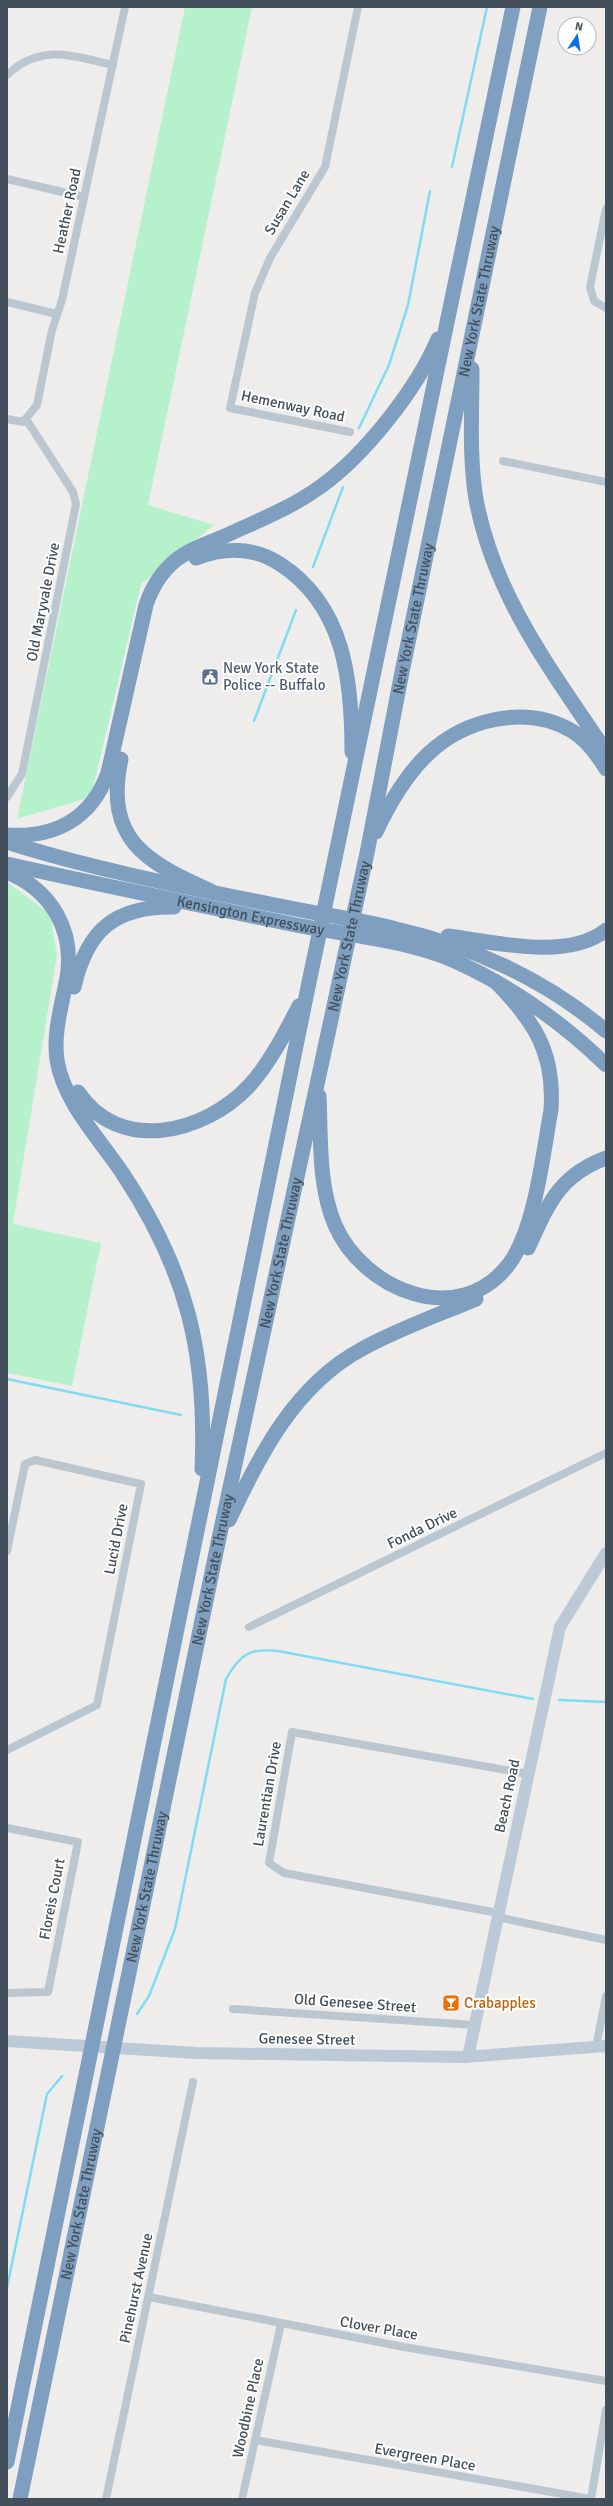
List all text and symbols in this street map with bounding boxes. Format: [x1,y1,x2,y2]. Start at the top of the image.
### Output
north arrow [557,16,597,56]
text: N [574,20,584,34]
street label: Susan Lane [260,166,314,238]
street label: Heather Road [49,167,85,255]
street label: New York State Thruway [454,224,503,379]
street label: Hemenway Road [240,386,347,426]
street label: Old Maryvale Drive [23,541,63,663]
street label: New York State Thruway [389,541,438,696]
place label: New York State Police -- Buffalo [223,659,326,694]
public building icon: New York State Police -- Buffalo [200,667,220,687]
street label: New York State Thruway [324,859,374,1013]
street label: Kensington Expressway [175,892,326,939]
street label: New York State Thruway [256,1176,306,1330]
street label: New York State Thruway [188,1493,237,1647]
street label: Lucid Drive [100,1502,132,1576]
street label: Fonda Drive [384,1503,460,1553]
street label: Laurentian Drive [249,1740,285,1848]
street label: Beach Road [490,1758,524,1834]
street label: New York State Thruway [122,1810,171,1964]
street label: Floreis Court [35,1857,69,1941]
street label: Old Genesee Street [293,1990,417,2016]
bar icon: Crabapples [441,1993,461,2013]
place label: Crabapples [464,1994,536,2012]
street label: Genesee Street [258,2029,356,2049]
street label: New York State Thruway [57,2127,105,2281]
street label: Pinehurst Avenue [116,2231,156,2345]
street label: Clover Place [339,2312,419,2344]
street label: Woodbine Place [229,2356,267,2460]
street label: Evergreen Place [373,2439,477,2475]

